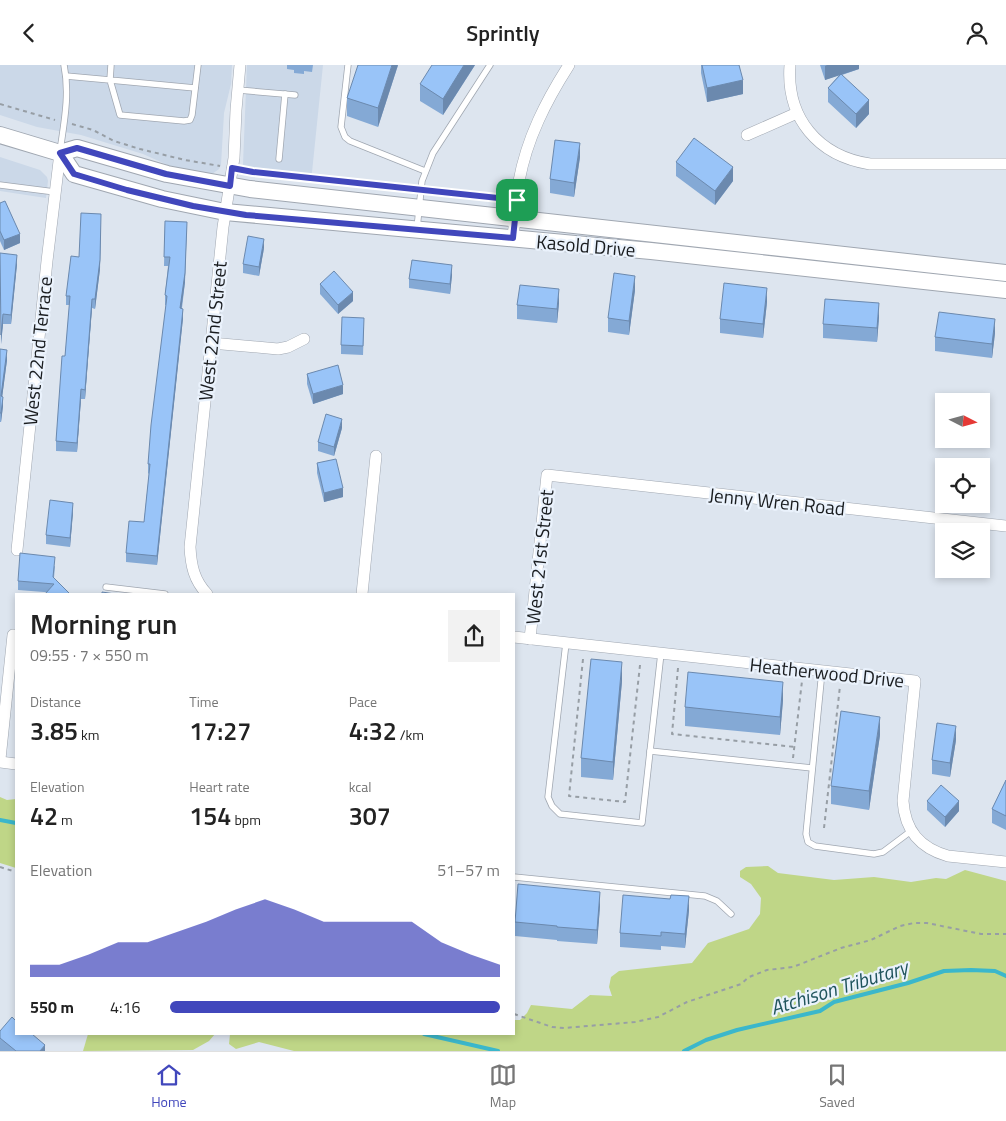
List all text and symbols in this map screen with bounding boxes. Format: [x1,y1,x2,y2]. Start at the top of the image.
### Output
text: Sprintly [466,16,540,50]
icon: back [15,19,43,47]
icon: person [963,19,991,47]
pin [496,179,538,221]
icon: arrive [503,186,531,214]
street label: Kasold Drive [535,226,637,264]
street label: West 22nd Street [190,259,234,402]
street label: West 22nd Terrace [15,275,59,427]
north arrow [935,393,990,447]
map controls [935,393,990,578]
button: locate [935,458,990,513]
street label: Jenny Wren Road [708,479,846,523]
street label: West 21st Street [517,488,561,626]
button: layers [935,523,990,578]
text: Morning run [30,602,177,645]
button: share [448,610,500,662]
text: 09:55 · 7 × 550 m [30,643,149,667]
street label: Heatherwood Drive [748,649,906,695]
text: Distance [30,691,81,712]
text: Time [189,691,219,712]
text: Pace [349,691,377,712]
text: 3.85 [30,712,78,750]
text: 17:27 [189,712,251,750]
text: 4:32 [349,712,397,750]
text: km [78,724,99,745]
text: /km [397,724,424,745]
text: Elevation [30,776,84,797]
text: Heart rate [189,776,249,797]
text: kcal [349,776,372,797]
text: 42 [30,797,58,835]
text: 154 [189,797,231,835]
text: 307 [349,797,391,835]
text: m [58,809,73,830]
text: bpm [231,809,261,830]
text: Elevation [30,858,92,882]
text: 51–57 m [437,858,500,882]
water label: Atchison Tributary [766,951,913,1023]
text: 550 m [30,995,74,1019]
text: 4:16 [110,995,140,1019]
tab: Home [151,1061,187,1112]
tab: Map [489,1061,517,1112]
tab: Saved [819,1061,855,1112]

